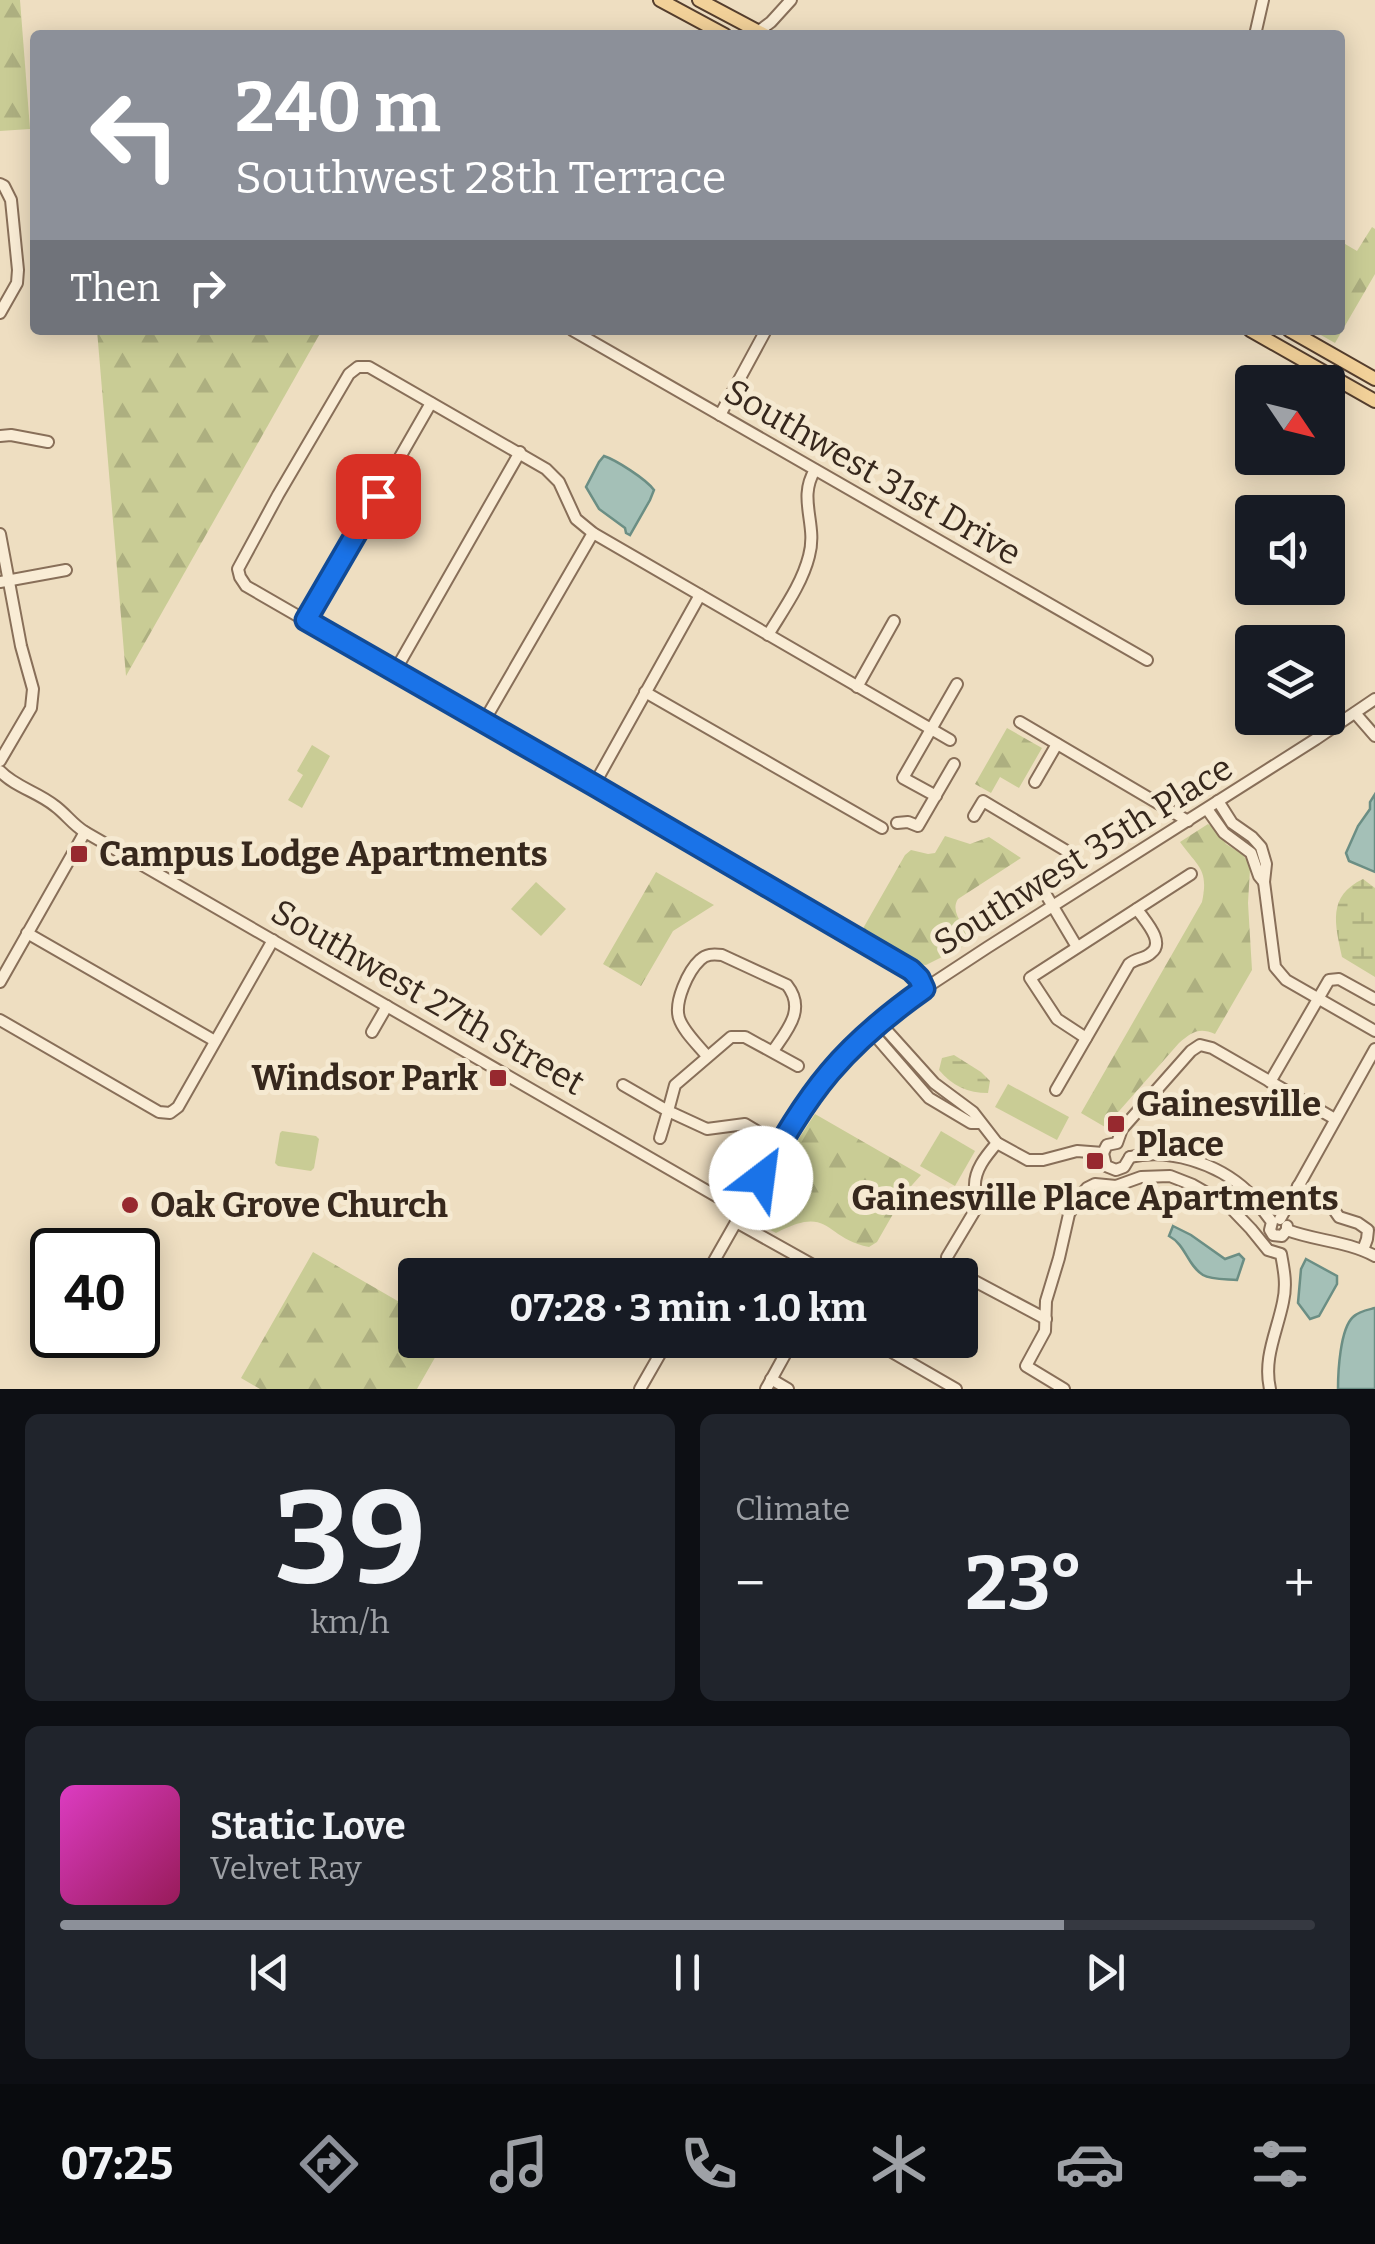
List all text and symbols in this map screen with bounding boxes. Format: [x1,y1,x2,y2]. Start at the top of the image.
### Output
text: 240 m [235,66,441,150]
icon: left [70,70,200,200]
text: Southwest 28th Terrace [235,151,726,205]
icon: right [180,260,235,315]
text: Then [70,265,160,311]
north arrow [1235,365,1345,475]
map controls [1235,365,1345,735]
street label: Southwest 31st Drive [717,370,1029,574]
pin [336,454,421,539]
icon: arrive [351,469,406,524]
button: sound [1235,495,1345,605]
button: layers [1235,625,1345,735]
street label: Southwest 35th Place [926,746,1240,964]
place label: Campus Lodge Apartments [99,833,548,875]
marker: Campus Lodge Apartments [68,843,90,865]
street label: Southwest 27th Street [264,890,592,1104]
place label: Windsor Park [252,1057,478,1099]
marker: Windsor Park [487,1067,509,1089]
place label: Gainesville Place [1136,1083,1321,1165]
marker: Gainesville Place [1105,1113,1127,1135]
position arrow [709,1126,813,1230]
marker: Gainesville Place Apartments [1084,1150,1106,1172]
place label: Gainesville Place Apartments [851,1177,1339,1219]
place label: Oak Grove Church [150,1184,448,1226]
marker: Oak Grove Church [119,1194,141,1216]
speed limit sign: 40 [30,1228,160,1358]
text: 07:28 · 3 min · 1.0 km [509,1285,867,1331]
text: 39 [274,1460,426,1616]
text: Climate [735,1490,850,1528]
text: 23° [965,1539,1084,1629]
text: − [735,1551,765,1617]
text: + [1284,1551,1315,1617]
text: km/h [310,1603,390,1641]
text: Static Love [210,1803,406,1849]
text: Velvet Ray [210,1849,362,1887]
icon: previous [242,1945,297,2000]
icon: pause [660,1945,715,2000]
icon: next [1078,1945,1133,2000]
icon: directions [294,2129,364,2199]
icon: music [484,2129,554,2199]
icon: phone [674,2129,744,2199]
icon: climate [864,2129,934,2199]
icon: car [1055,2129,1125,2199]
icon: filters [1245,2129,1315,2199]
text: 07:25 [60,2137,173,2191]

